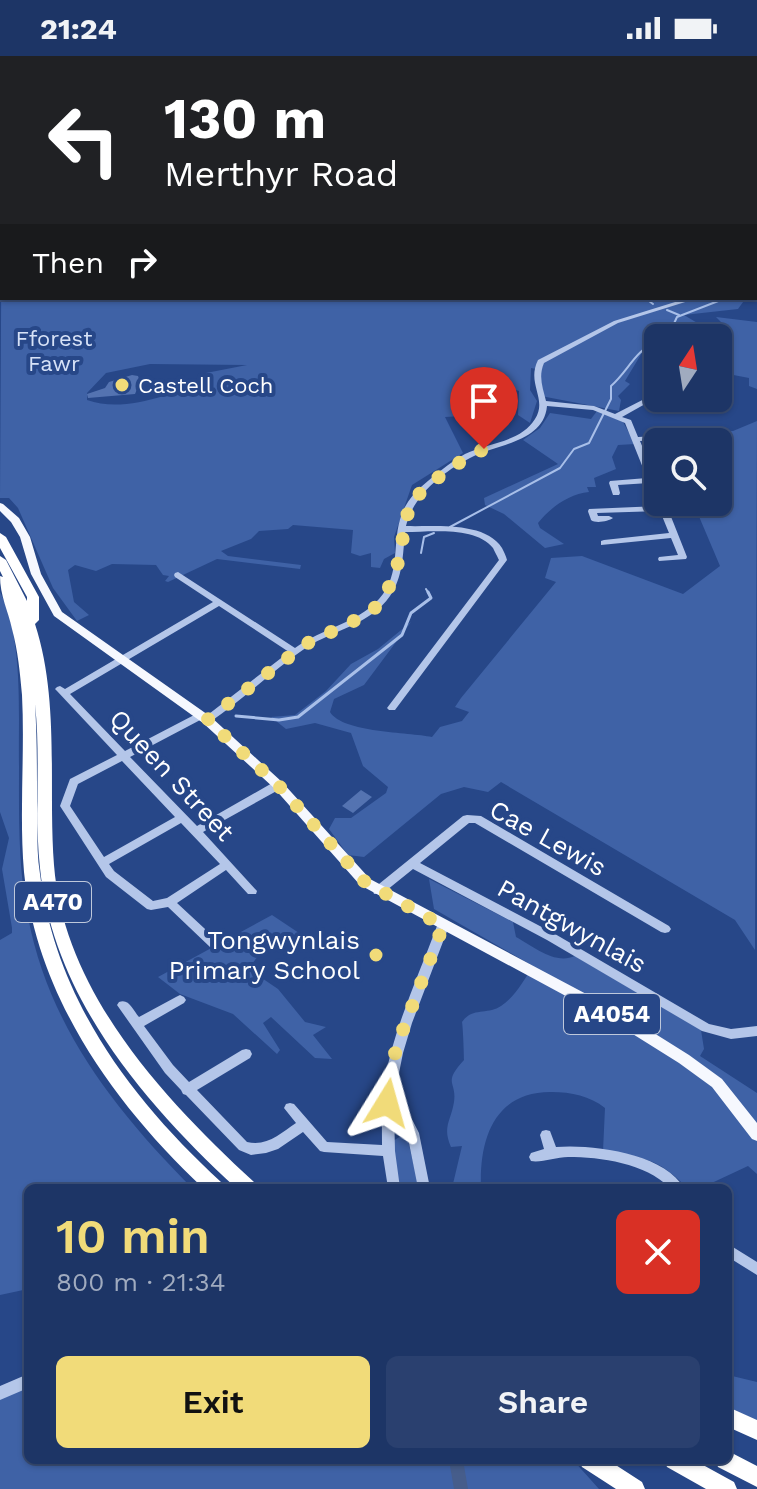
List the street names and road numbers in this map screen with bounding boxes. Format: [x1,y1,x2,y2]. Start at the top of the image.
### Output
street label: Queen Street [103,703,241,847]
street label: Cae Lewis [484,794,612,882]
street label: Pantgwynlais [492,873,652,979]
road number: A470 [15,882,91,922]
road number: A4054 [564,994,660,1034]

